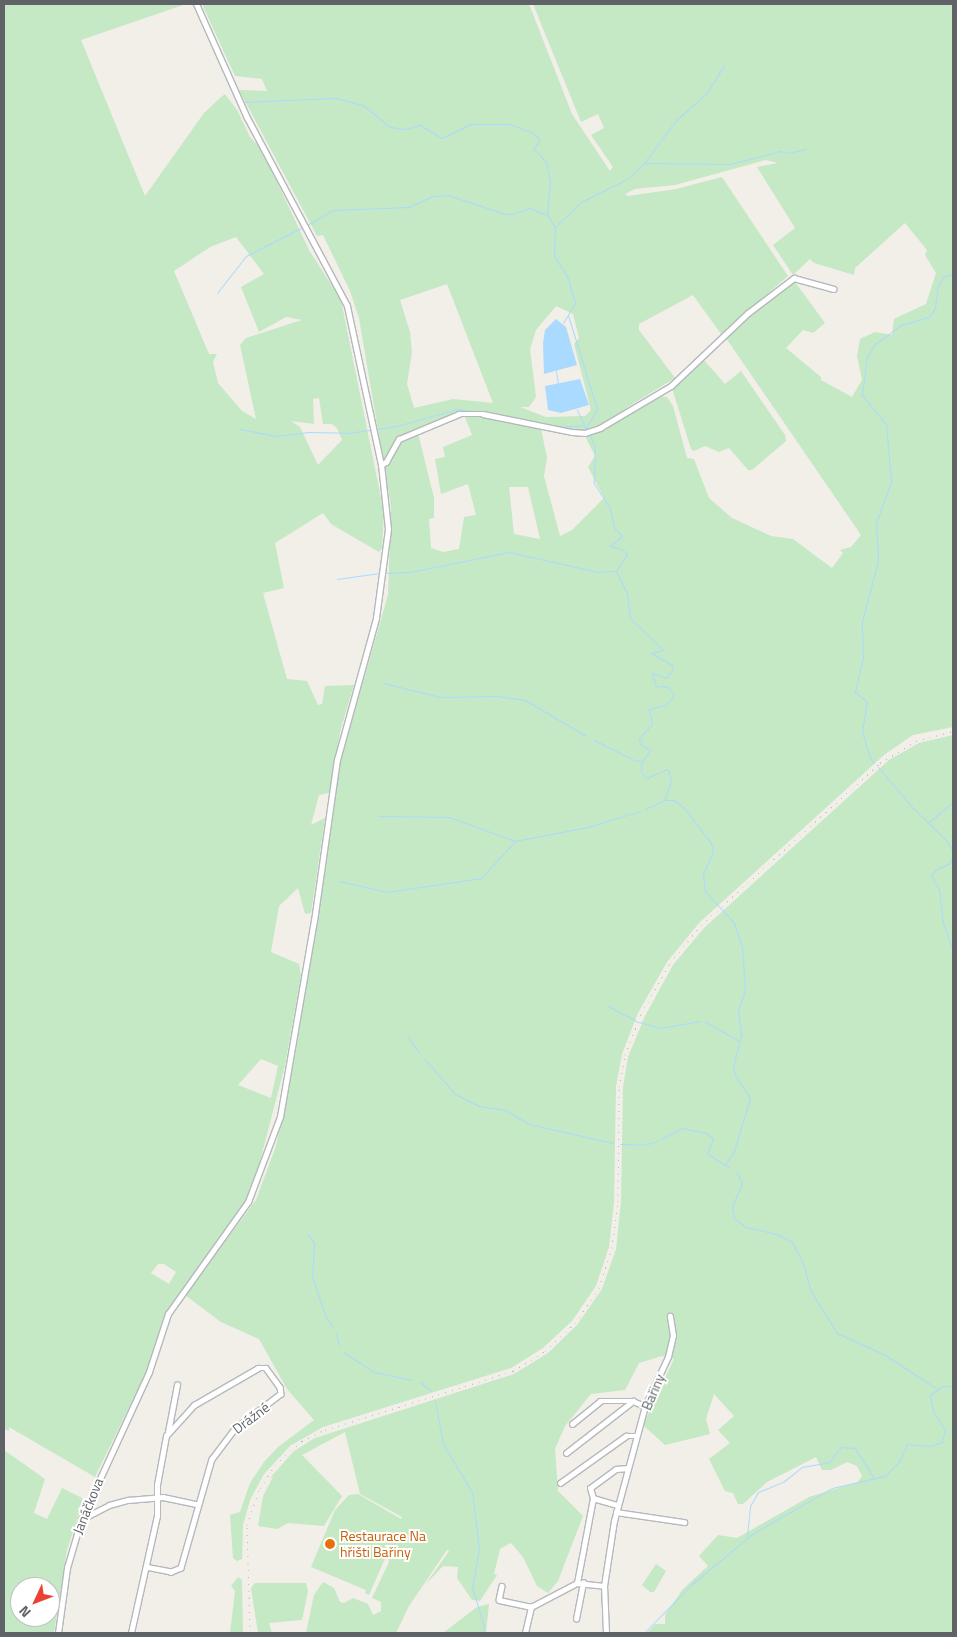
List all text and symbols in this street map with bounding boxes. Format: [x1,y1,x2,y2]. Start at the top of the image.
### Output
street label: Bařiny [638,1371,668,1413]
street label: Drážné [229,1399,273,1437]
street label: Janáčkova [69,1475,107,1537]
place label: Restaurace Na hřišti Bařiny [340,1528,426,1560]
marker: Restaurace Na hřišti Bařiny [324,1538,336,1550]
north arrow [10,1577,60,1627]
text: N [13,1601,35,1623]

